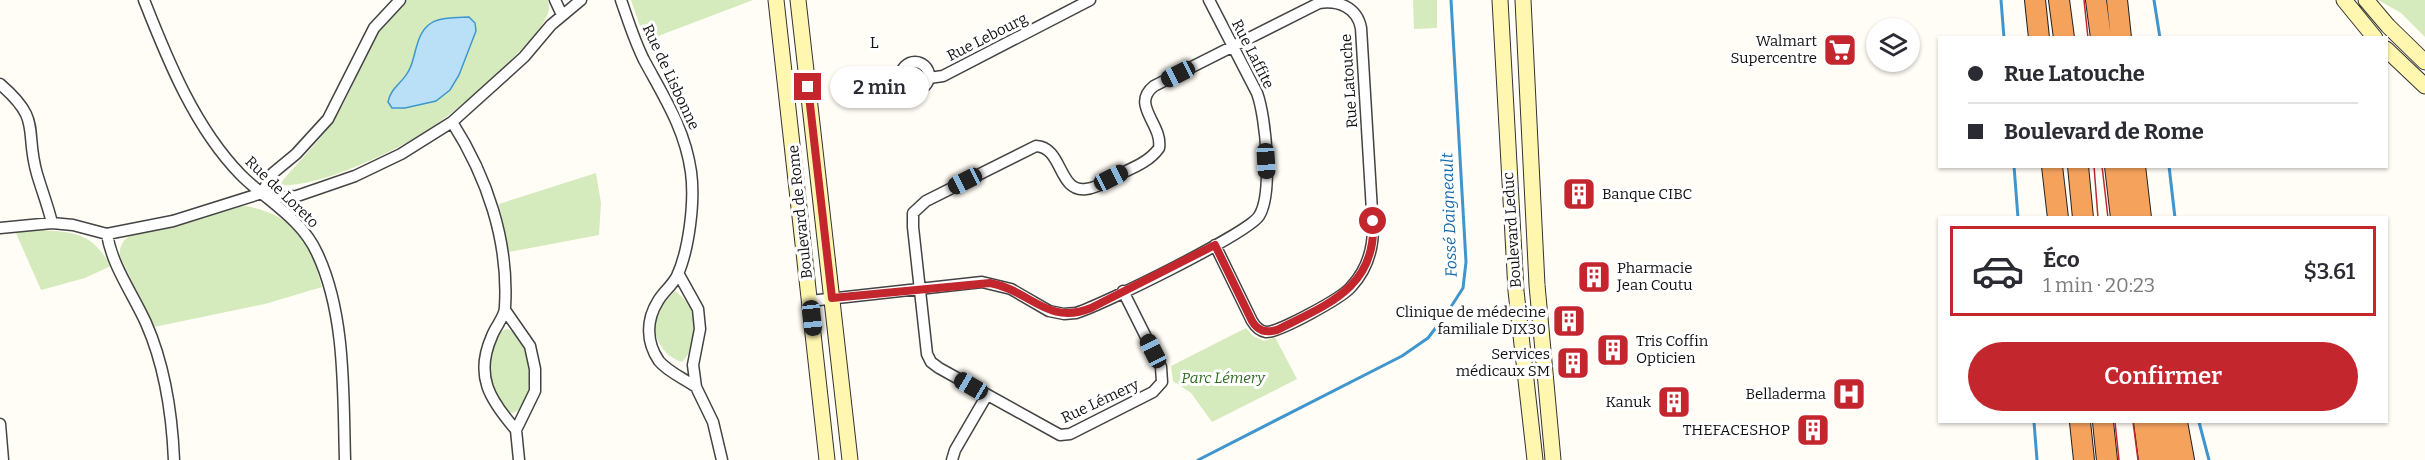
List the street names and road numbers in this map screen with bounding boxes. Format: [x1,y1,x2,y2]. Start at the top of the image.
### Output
street label: Rue Lebourg [944,9,1030,65]
street label: Rue Laffite [1228,16,1278,92]
street label: Rue de Lisbonne [639,21,703,133]
street label: Rue Latouche [1337,33,1361,129]
street label: Boulevard de Rome [784,144,816,280]
street label: Rue de Loreto [241,152,323,232]
street label: Boulevard Leduc [1499,171,1525,288]
street label: Rue Lémery [1058,375,1142,427]

